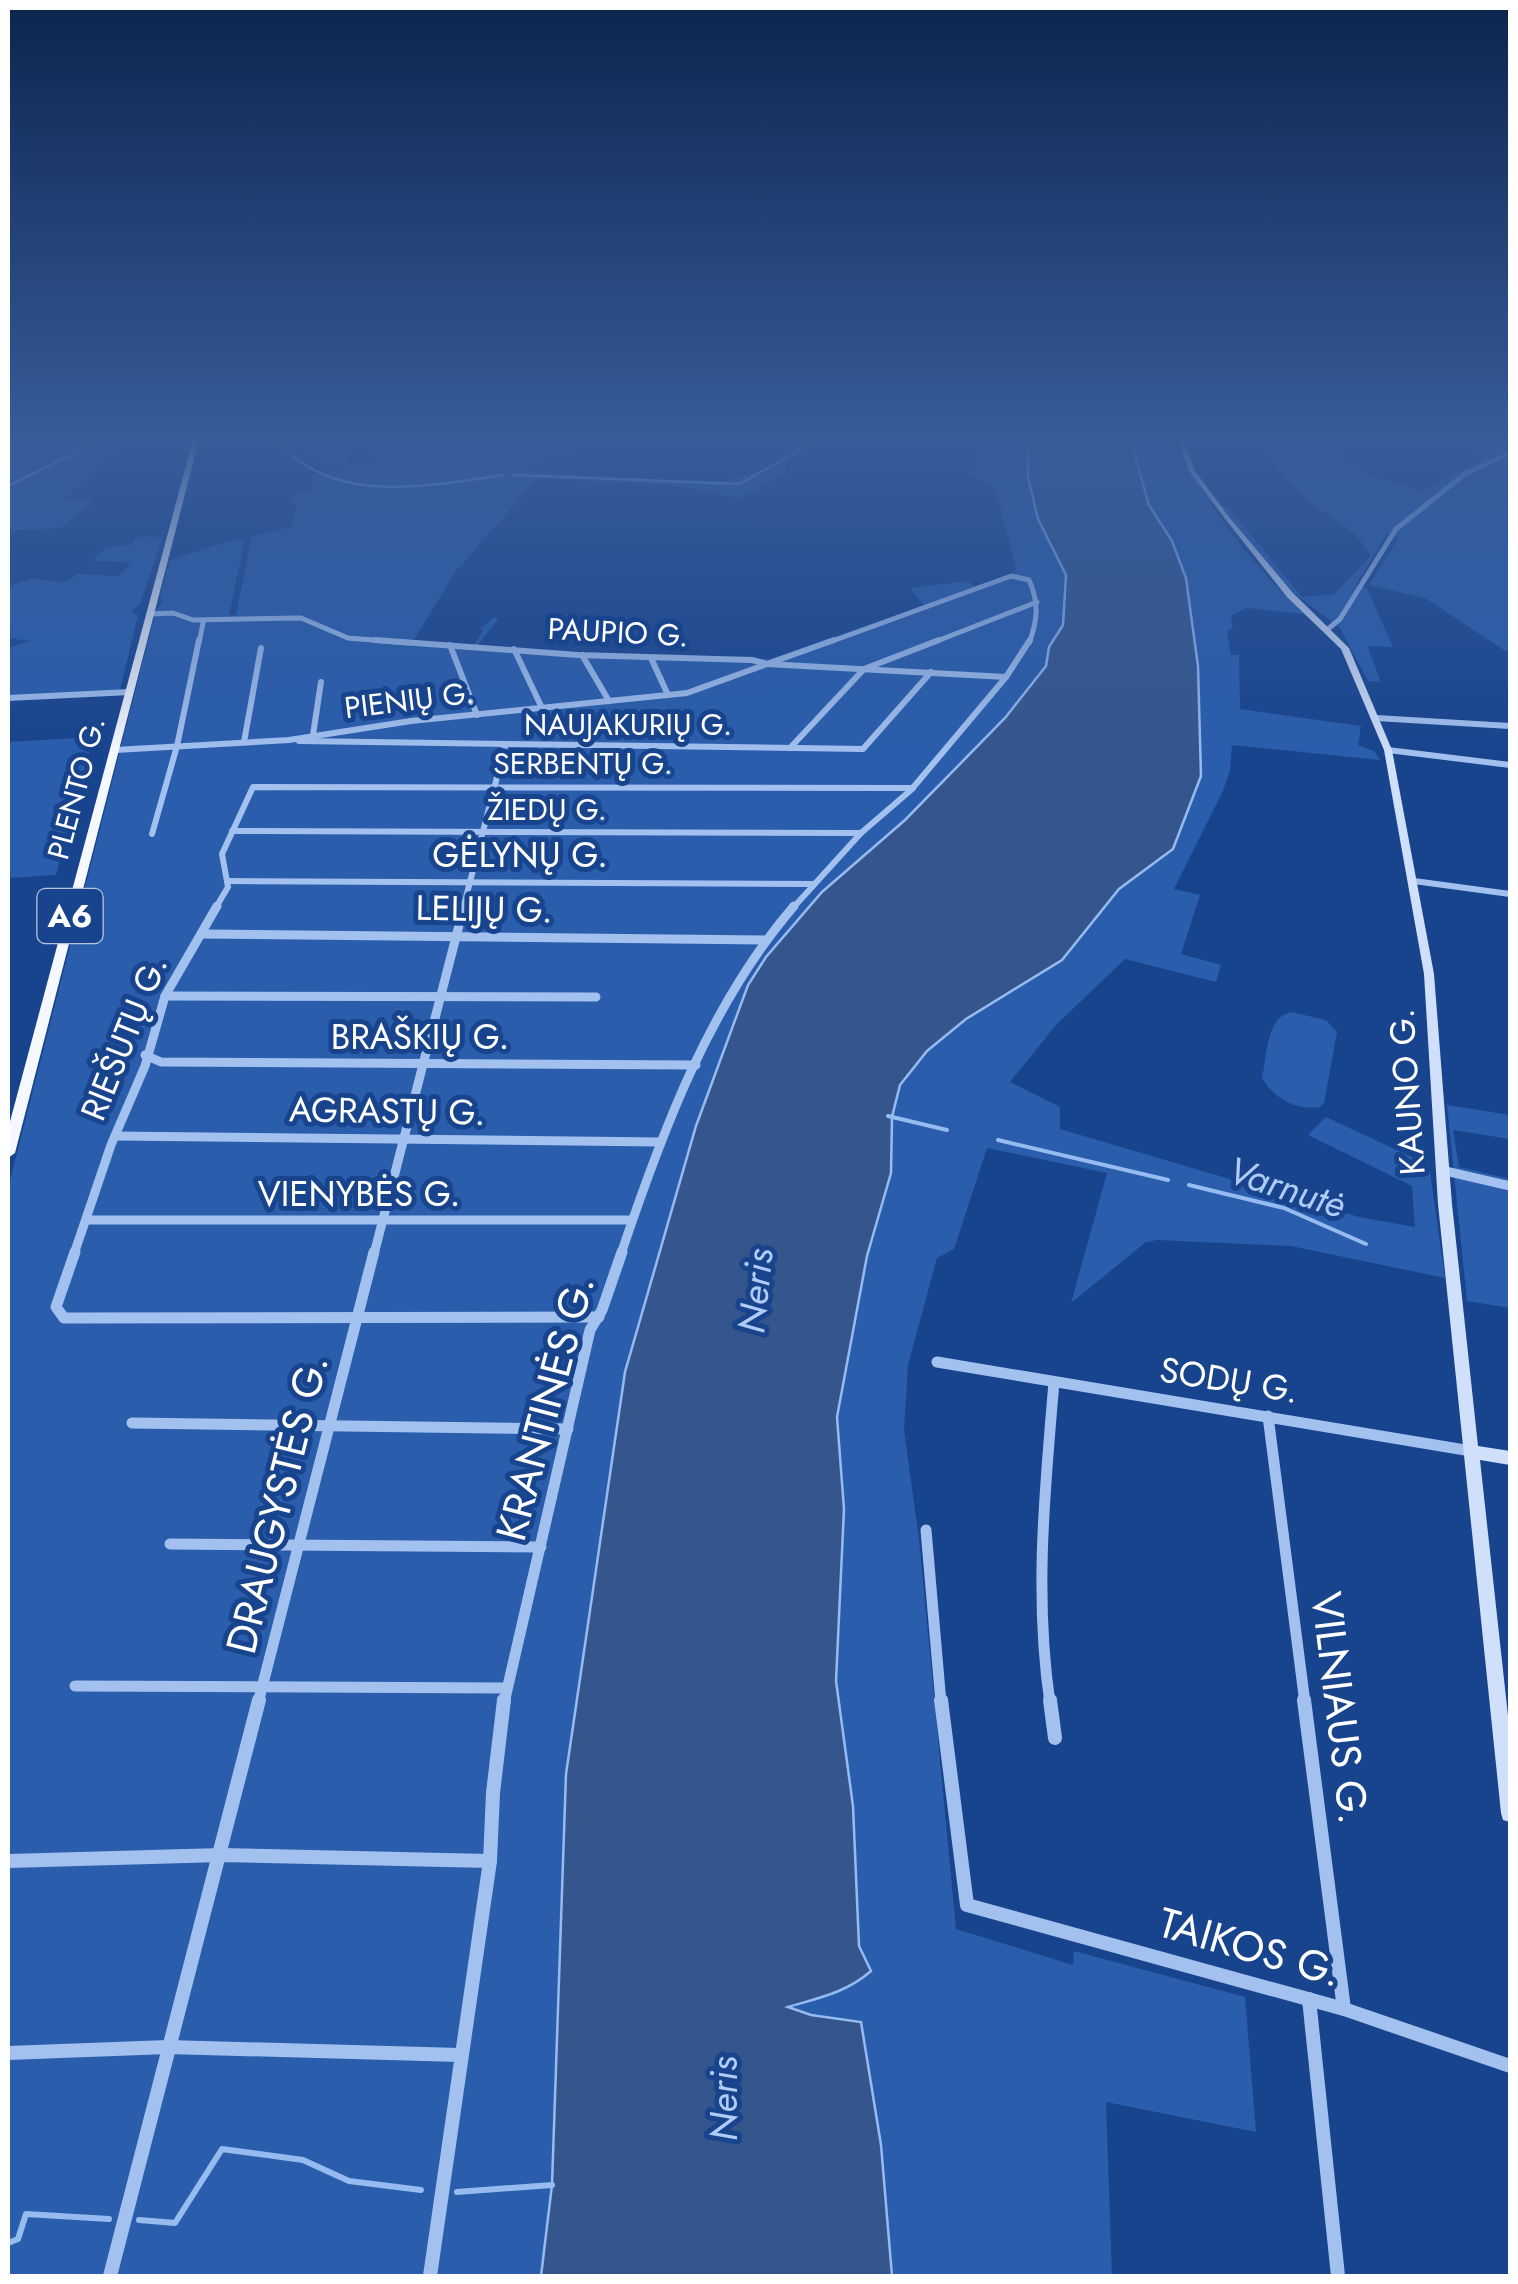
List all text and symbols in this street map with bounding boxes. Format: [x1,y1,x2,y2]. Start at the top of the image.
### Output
street label: PAUPIO G. [547,607,689,657]
street label: PIENIŲ G. [342,671,476,729]
street label: NAUJAKURIŲ G. [524,703,732,746]
street label: PLENTO G. [36,712,116,864]
street label: SERBENTŲ G. [493,742,673,785]
street label: ŽIEDŲ G. [487,788,607,831]
street label: GĖLYNŲ G. [432,830,608,880]
street label: LELIJŲ G. [415,883,553,935]
road number: A6 [38,889,102,943]
street label: RIEŠUTŲ G. [68,948,180,1128]
street label: KAUNO G. [1376,1007,1438,1177]
street label: BRAŠKIŲ G. [331,1012,509,1062]
street label: AGRASTŲ G. [288,1084,486,1138]
water label: Varnutė [1221,1142,1353,1232]
street label: VIENYBĖS G. [258,1169,460,1219]
water label: Neris [723,1245,787,1336]
street label: KRANTINĖS G. [480,1268,610,1548]
street label: SODŲ G. [1156,1344,1302,1416]
street label: DRAUGYSTĖS G. [210,1348,344,1660]
street label: VILNIAUS G. [1296,1589,1384,1827]
street label: TAIKOS G. [1151,1892,1349,2002]
water label: Neris [696,2056,751,2141]

